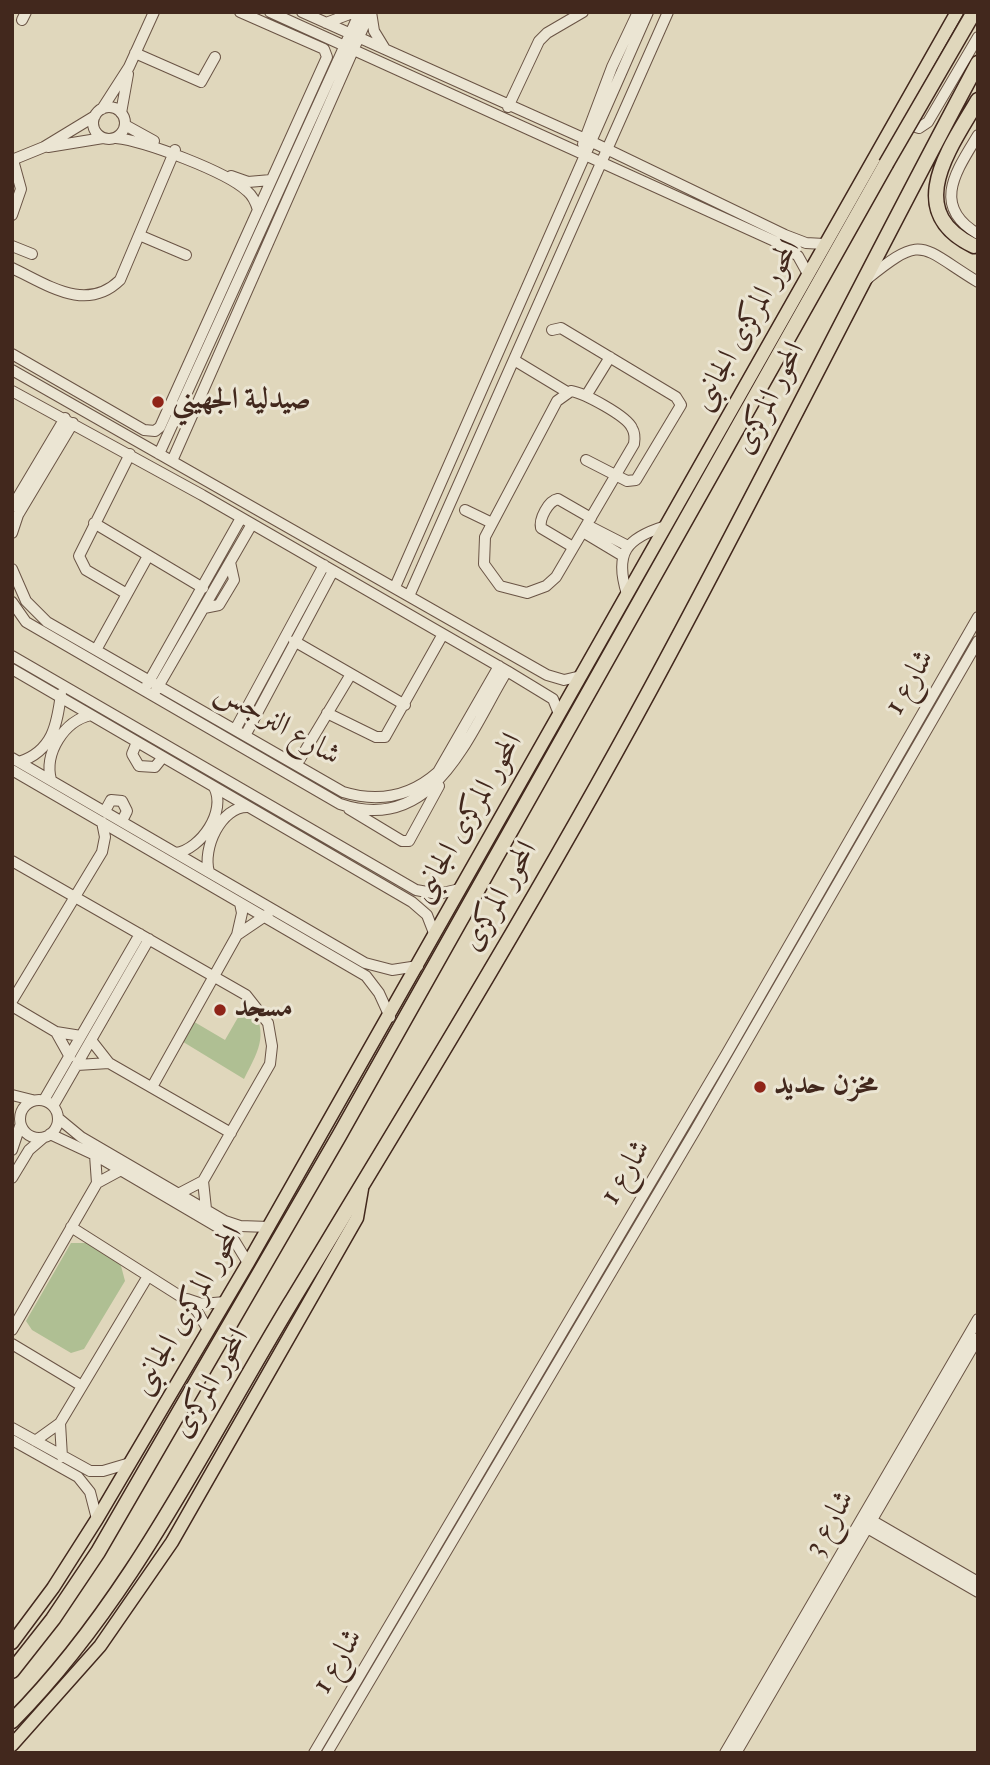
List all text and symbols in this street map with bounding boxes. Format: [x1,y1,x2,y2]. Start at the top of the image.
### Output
street label: المحور المركزى الجانبى [686,234,810,418]
street label: المحور المركزى [727,337,815,461]
place label: صيدلية الجهيني [172,384,311,420]
marker: صيدلية الجهيني [150,394,166,410]
street label: شارع 1 [878,644,944,722]
street label: شارع النرجس [208,675,346,775]
street label: المحور المركزى الجانبى [406,728,532,910]
street label: المحور المركزى [455,836,547,958]
place label: مسجد [234,992,293,1028]
marker: مسجد [212,1002,228,1018]
place label: مخزن حديد [774,1069,878,1105]
marker: مخزن حديد [752,1079,768,1095]
street label: شارع 1 [594,1134,660,1212]
street label: المحور المركزى الجانبى [126,1220,252,1402]
street label: المحور المركزى [165,1323,259,1445]
street label: شارع 3 [798,1485,864,1563]
street label: شارع 1 [306,1623,372,1701]

